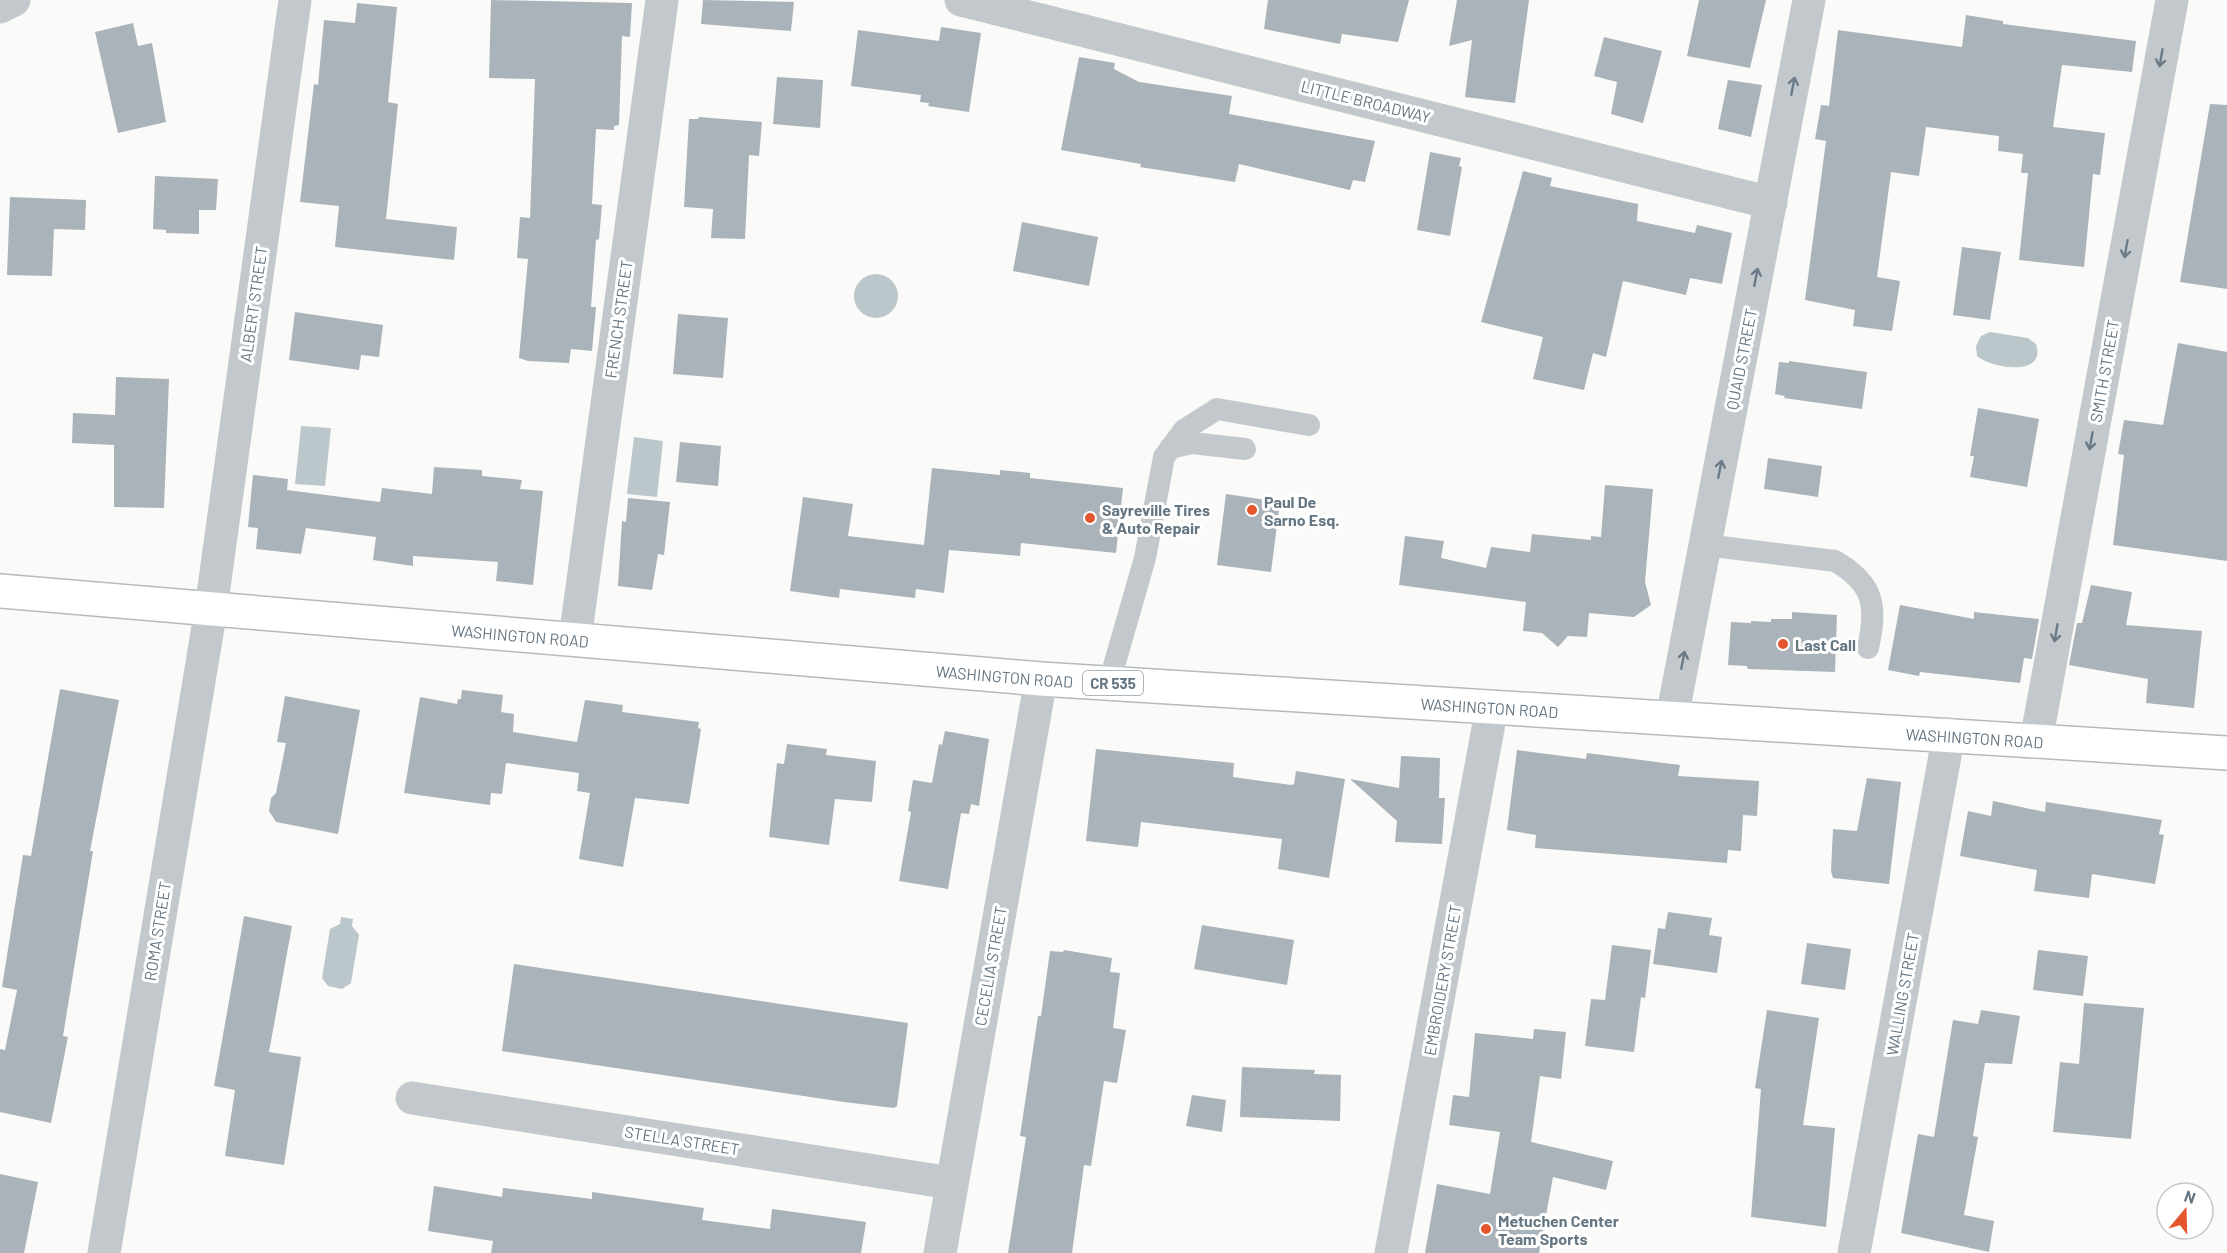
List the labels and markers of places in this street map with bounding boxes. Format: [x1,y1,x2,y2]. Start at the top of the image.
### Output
place label: Paul De Sarno Esq. [1264,492,1340,529]
place label: Sayreville Tires & Auto Repair [1102,500,1210,537]
marker: Paul De Sarno Esq. [1245,503,1259,517]
marker: Sayreville Tires & Auto Repair [1083,511,1097,525]
place label: Last Call [1795,635,1856,654]
marker: Last Call [1776,637,1790,651]
place label: Metuchen Center Team Sports [1498,1211,1619,1248]
marker: Metuchen Center Team Sports [1479,1222,1493,1236]

